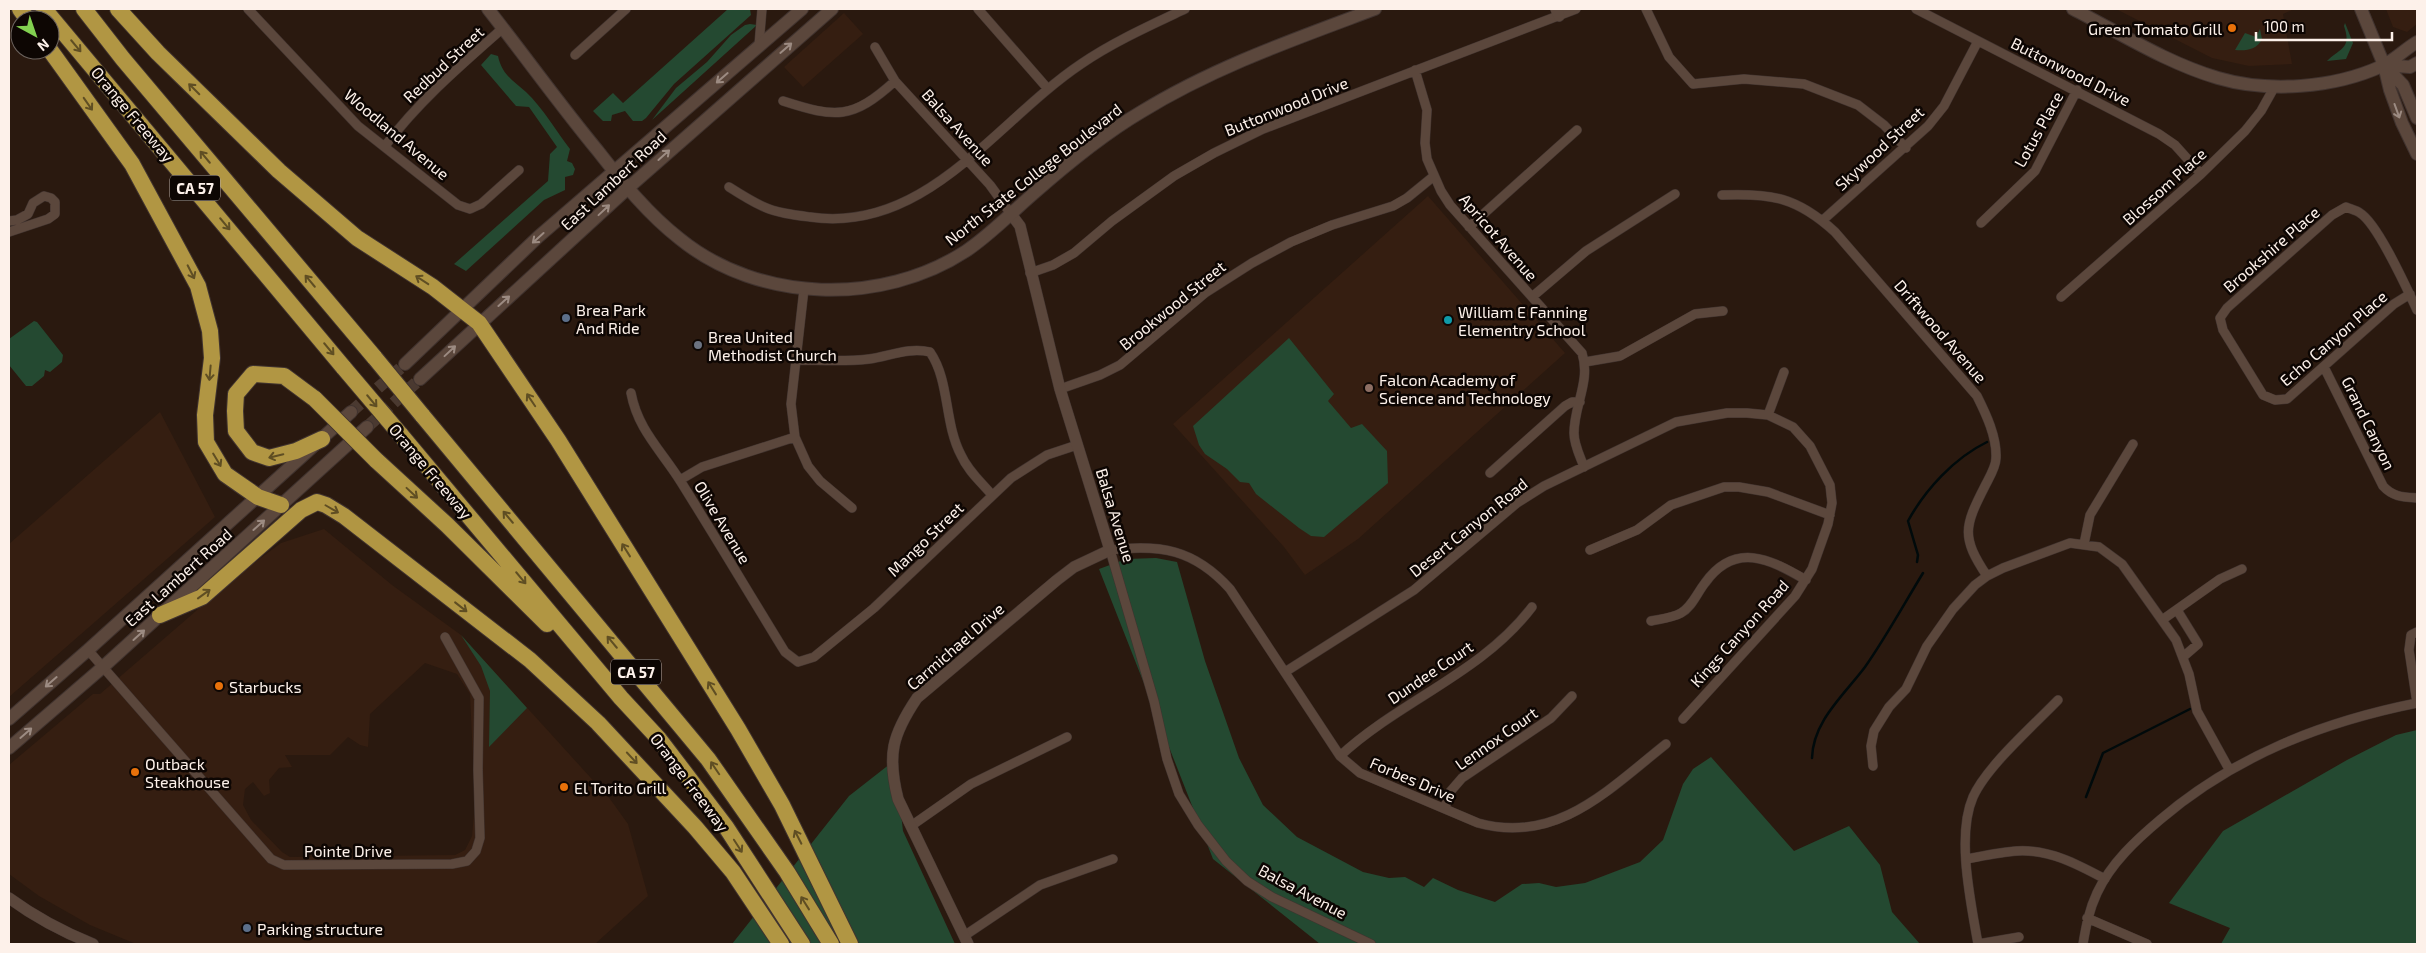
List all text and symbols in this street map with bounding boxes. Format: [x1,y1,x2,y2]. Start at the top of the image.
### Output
north arrow [10,10,60,60]
scale bar [2256,10,2392,42]
text: 100 m [2264,17,2305,35]
place label: Green Tomato Grill [2088,19,2222,38]
street label: Redbud Street [399,22,487,106]
marker: Green Tomato Grill [2226,22,2238,34]
street label: Buttonwood Drive [2008,33,2134,109]
text: N [34,36,53,55]
one-way arrow [70,39,81,52]
one-way arrow [780,43,793,54]
street label: Orange Freeway [88,63,179,166]
one-way arrow [716,72,729,83]
street label: Buttonwood Drive [1221,73,1351,139]
one-way arrow [188,83,200,95]
street label: Woodland Avenue [341,85,453,183]
street label: Balsa Avenue [918,85,998,169]
street label: Lotus Place [2009,88,2067,170]
one-way arrow [83,97,94,110]
street label: North State College Boulevard [941,99,1125,249]
street label: Skywood Street [1831,102,1927,194]
one-way arrow [2393,103,2402,118]
street label: East Lambert Road [556,126,670,234]
street label: Blossom Place [2118,143,2210,229]
one-way arrow [199,150,211,163]
one-way arrow [658,150,671,161]
road number: CA 57 [170,176,220,200]
street label: Apricot Avenue [1456,190,1542,284]
street label: Brookshire Place [2219,202,2323,296]
one-way arrow [598,204,610,216]
one-way arrow [219,217,230,230]
one-way arrow [531,232,544,244]
street label: Brookwood Street [1115,256,1229,354]
one-way arrow [186,265,196,280]
one-way arrow [304,274,316,287]
one-way arrow [415,275,429,285]
street label: Driftwood Avenue [1891,276,1991,386]
street label: Echo Canyon Place [2276,286,2390,390]
one-way arrow [498,295,511,306]
place label: Brea Park And Ride [576,300,646,337]
place label: William E Fanning Elementry School [1458,302,1587,339]
marker: Brea Park And Ride [560,312,572,324]
marker: William E Fanning Elementry School [1442,314,1454,326]
place label: Brea United Methodist Church [708,327,837,364]
marker: Brea United Methodist Church [692,339,704,351]
one-way arrow [323,342,334,355]
one-way arrow [443,345,456,357]
one-way arrow [206,364,215,380]
place label: Falcon Academy of Science and Technology [1379,370,1551,407]
street label: Grand Canyon [2338,373,2400,473]
marker: Falcon Academy of Science and Technology [1363,382,1375,394]
one-way arrow [526,393,536,407]
one-way arrow [366,394,377,407]
street label: Orange Freeway [386,420,477,523]
one-way arrow [269,452,285,461]
one-way arrow [212,453,222,467]
street label: Balsa Avenue [1093,466,1139,564]
street label: Desert Canyon Road [1405,474,1531,580]
street label: Olive Avenue [691,477,755,567]
one-way arrow [405,487,418,498]
street label: Mango Street [883,498,967,580]
one-way arrow [324,505,339,514]
one-way arrow [502,511,513,524]
one-way arrow [253,519,266,531]
street label: East Lambert Road [121,524,235,630]
one-way arrow [621,543,631,557]
one-way arrow [515,572,527,585]
street label: Kings Canyon Road [1686,575,1792,691]
one-way arrow [197,589,211,599]
street label: Carmichael Drive [902,599,1008,693]
one-way arrow [454,602,467,613]
one-way arrow [133,629,146,640]
one-way arrow [606,636,617,649]
street label: Dundee Court [1384,636,1476,708]
road number: CA 57 [611,660,661,684]
one-way arrow [45,676,58,688]
place label: Starbucks [229,677,302,696]
marker: Starbucks [213,680,225,692]
one-way arrow [707,681,717,695]
street label: Lennox Court [1451,703,1541,773]
one-way arrow [19,728,32,739]
street label: Orange Freeway [647,729,734,835]
one-way arrow [626,752,638,765]
street label: Forbes Drive [1367,752,1459,806]
place label: Outback Steakhouse [145,754,230,791]
one-way arrow [710,761,720,775]
marker: Outback Steakhouse [129,766,141,778]
place label: El Torito Grill [574,778,666,797]
marker: El Torito Grill [558,781,570,793]
one-way arrow [793,830,803,845]
one-way arrow [733,839,743,853]
street label: Pointe Drive [304,841,392,860]
street label: Balsa Avenue [1256,860,1350,922]
one-way arrow [800,896,810,910]
place label: Parking structure [257,919,383,938]
marker: Parking structure [241,922,253,934]

